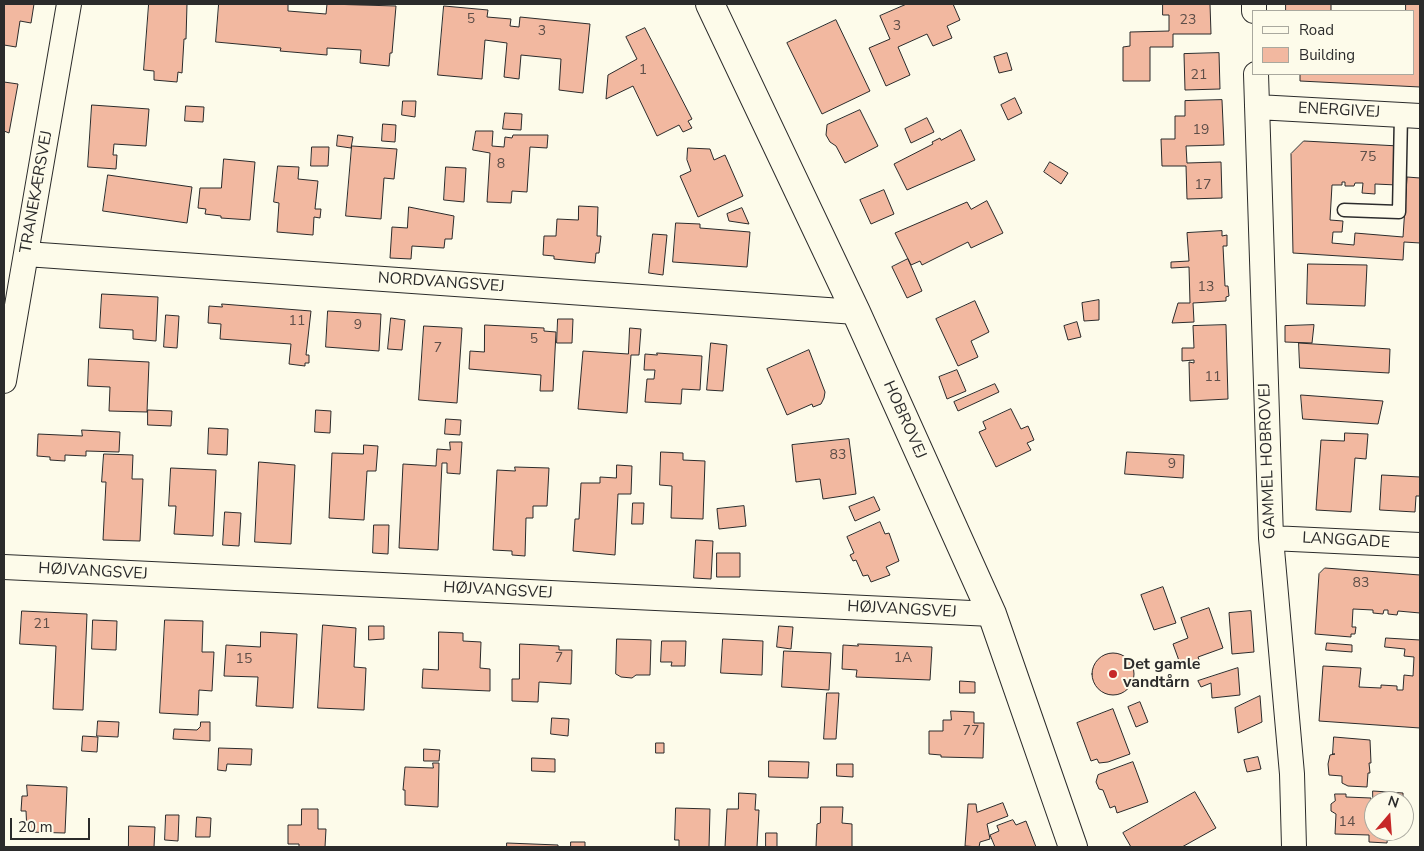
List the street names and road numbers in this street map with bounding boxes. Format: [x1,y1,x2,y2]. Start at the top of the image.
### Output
street label: ENERGIVEJ [1297,99,1381,123]
street label: TRANEKÆRSVEJ [17,129,57,255]
street label: NORDVANGSVEJ [377,269,505,297]
street label: HOBROVEJ [878,378,930,462]
street label: GAMMEL HOBROVEJ [1256,383,1280,539]
street label: LANGGADE [1302,529,1390,553]
street label: HØJVANGSVEJ [38,560,148,584]
street label: HØJVANGSVEJ [443,579,553,603]
street label: HØJVANGSVEJ [847,598,957,622]

